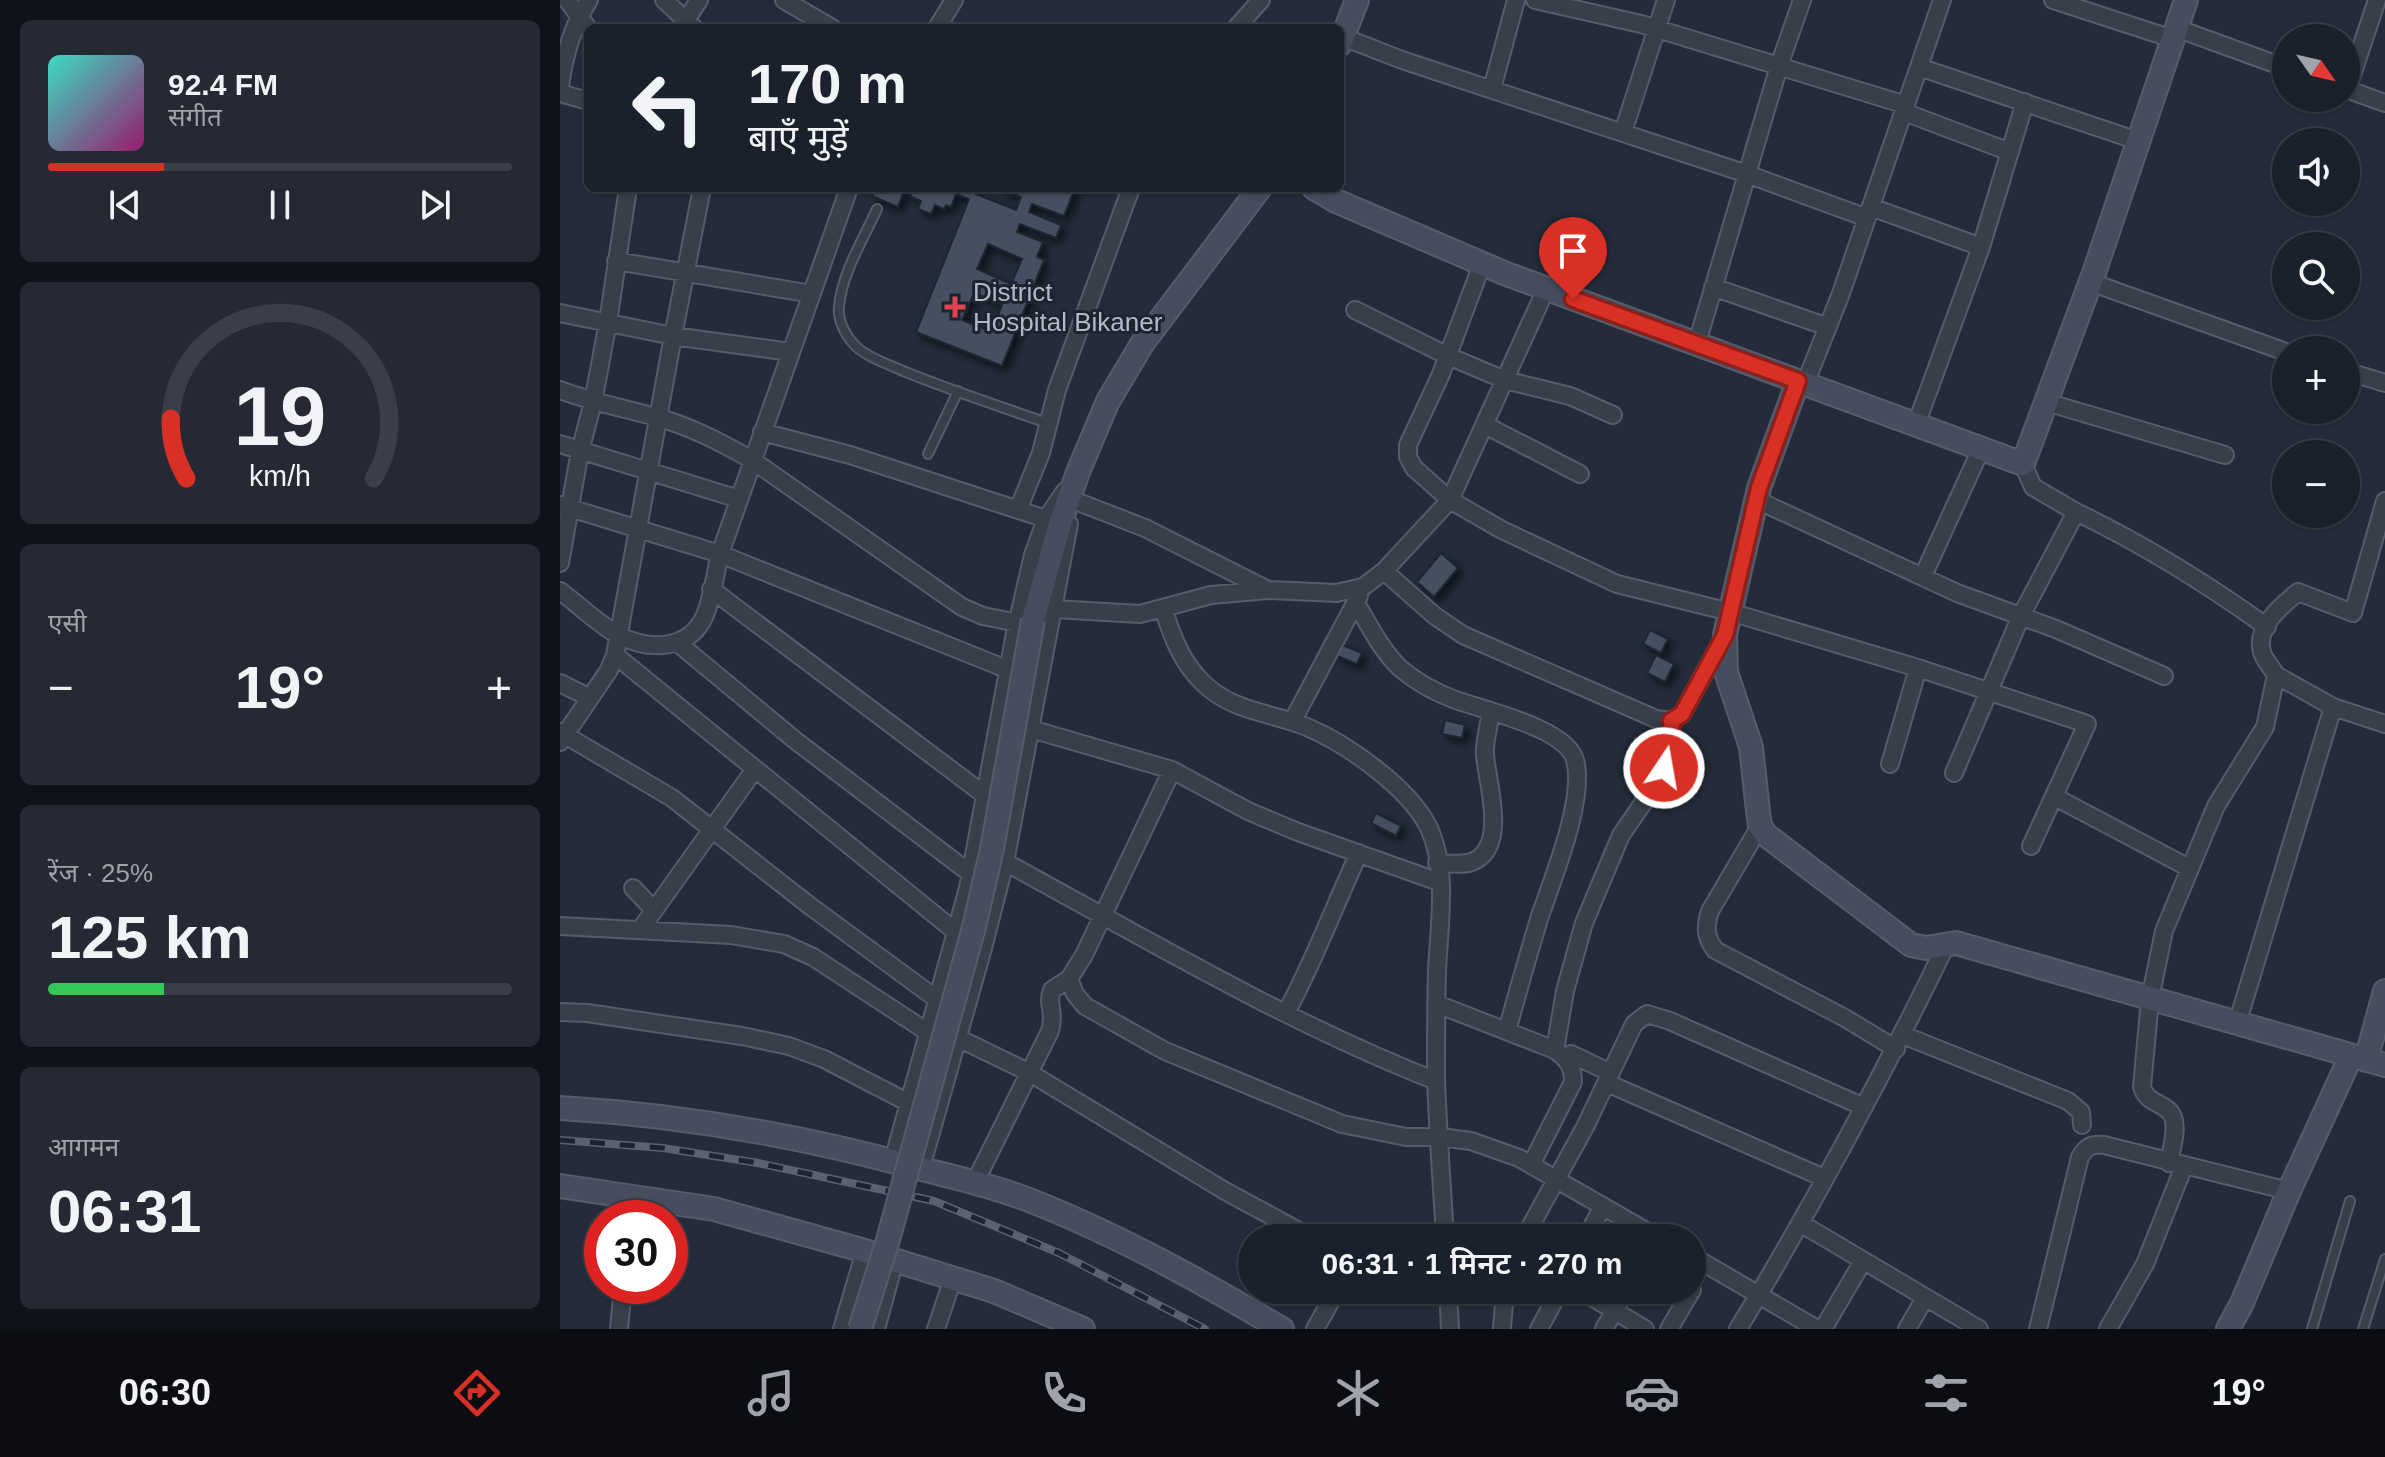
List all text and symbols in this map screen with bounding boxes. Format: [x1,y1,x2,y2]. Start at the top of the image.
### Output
north arrow [2272,24,2360,112]
map controls [2272,24,2360,528]
text: 170 m [748,52,907,115]
icon: left [616,56,720,160]
text: 92.4 FM [168,68,278,101]
text: संगीत [168,102,222,132]
text: बाएँ मुड़ें [748,118,849,159]
button: sound [2272,128,2360,216]
icon: previous [103,183,147,227]
icon: pause [258,183,302,227]
icon: next [413,183,457,227]
pin [1539,217,1607,299]
icon: arrive [1551,229,1595,273]
button: search [2272,232,2360,320]
place label: District Hospital Bikaner [973,277,1163,337]
marker: District Hospital Bikaner [944,296,966,318]
button: + [2272,336,2360,424]
text: 19 [234,369,326,462]
button: − [2272,440,2360,528]
text: km/h [249,460,311,492]
text: एसी [48,608,87,638]
text: 19° [235,654,325,721]
text: − [48,663,74,712]
text: + [486,663,512,712]
position arrow [1622,726,1706,810]
text: रेंज · 25% [48,858,153,888]
text: 125 km [48,904,252,971]
text: आगमन [48,1132,119,1162]
text: 06:31 [48,1178,201,1245]
speed limit sign: 30 [584,1200,688,1304]
text: 06:31 · 1 मिनट · 270 m [1321,1247,1623,1280]
icon: directions [449,1365,505,1421]
icon: music [743,1365,799,1421]
icon: phone [1036,1365,1092,1421]
icon: climate [1330,1365,1386,1421]
icon: car [1624,1365,1680,1421]
icon: filters [1918,1365,1974,1421]
text: 06:30 [119,1372,211,1413]
text: 19° [2212,1372,2266,1413]

